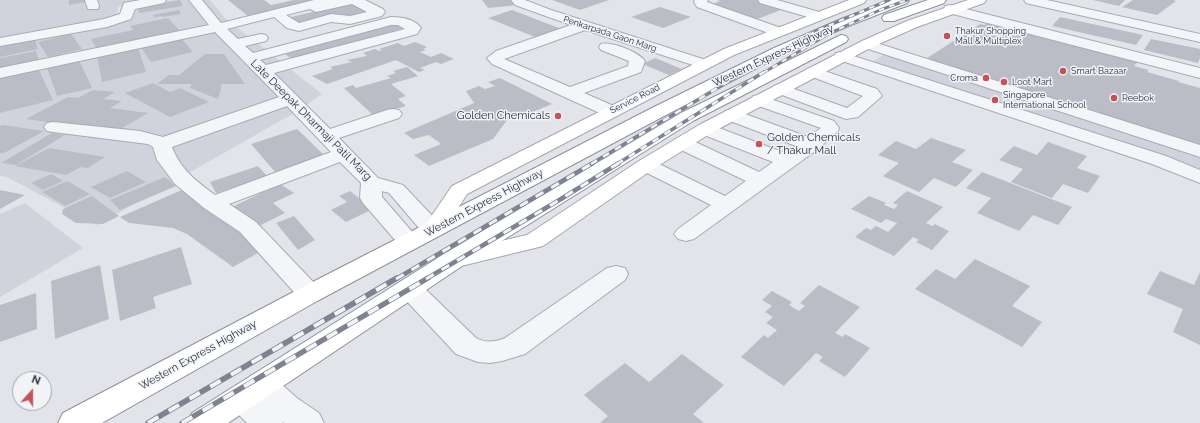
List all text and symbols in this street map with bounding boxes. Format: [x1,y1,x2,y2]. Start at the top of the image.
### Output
street label: Penkarpada Gaon Marg [562,14,658,54]
street label: Western Express Highway [710,22,836,90]
place label: Thakur Shopping Mall & Multiplex [955,26,1026,47]
marker: Thakur Shopping Mall & Multiplex [942,31,952,41]
street label: Late Deepak Dharmaji Patil Marg [248,57,374,183]
marker: Smart Bazaar [1058,66,1068,76]
place label: Smart Bazaar [1071,66,1126,76]
place label: Croma [950,73,978,83]
marker: Croma [981,73,991,83]
marker: Loot Mart [999,77,1009,87]
place label: Loot Mart [1012,77,1052,87]
street label: Service Road [608,82,662,116]
place label: Singapore International School [1003,90,1086,111]
marker: Reebok [1109,93,1119,103]
place label: Reebok [1122,93,1154,103]
marker: Singapore International School [990,95,1000,105]
place label: Golden Chemicals [457,109,550,123]
marker: Golden Chemicals [553,111,563,121]
place label: Golden Chemicals / Thakur Mall [767,131,860,157]
marker: Golden Chemicals / Thakur Mall [754,139,764,149]
street label: Western Express Highway [422,166,546,240]
street label: Western Express Highway [137,317,259,393]
north arrow [12,371,52,411]
text: N [30,373,42,388]

